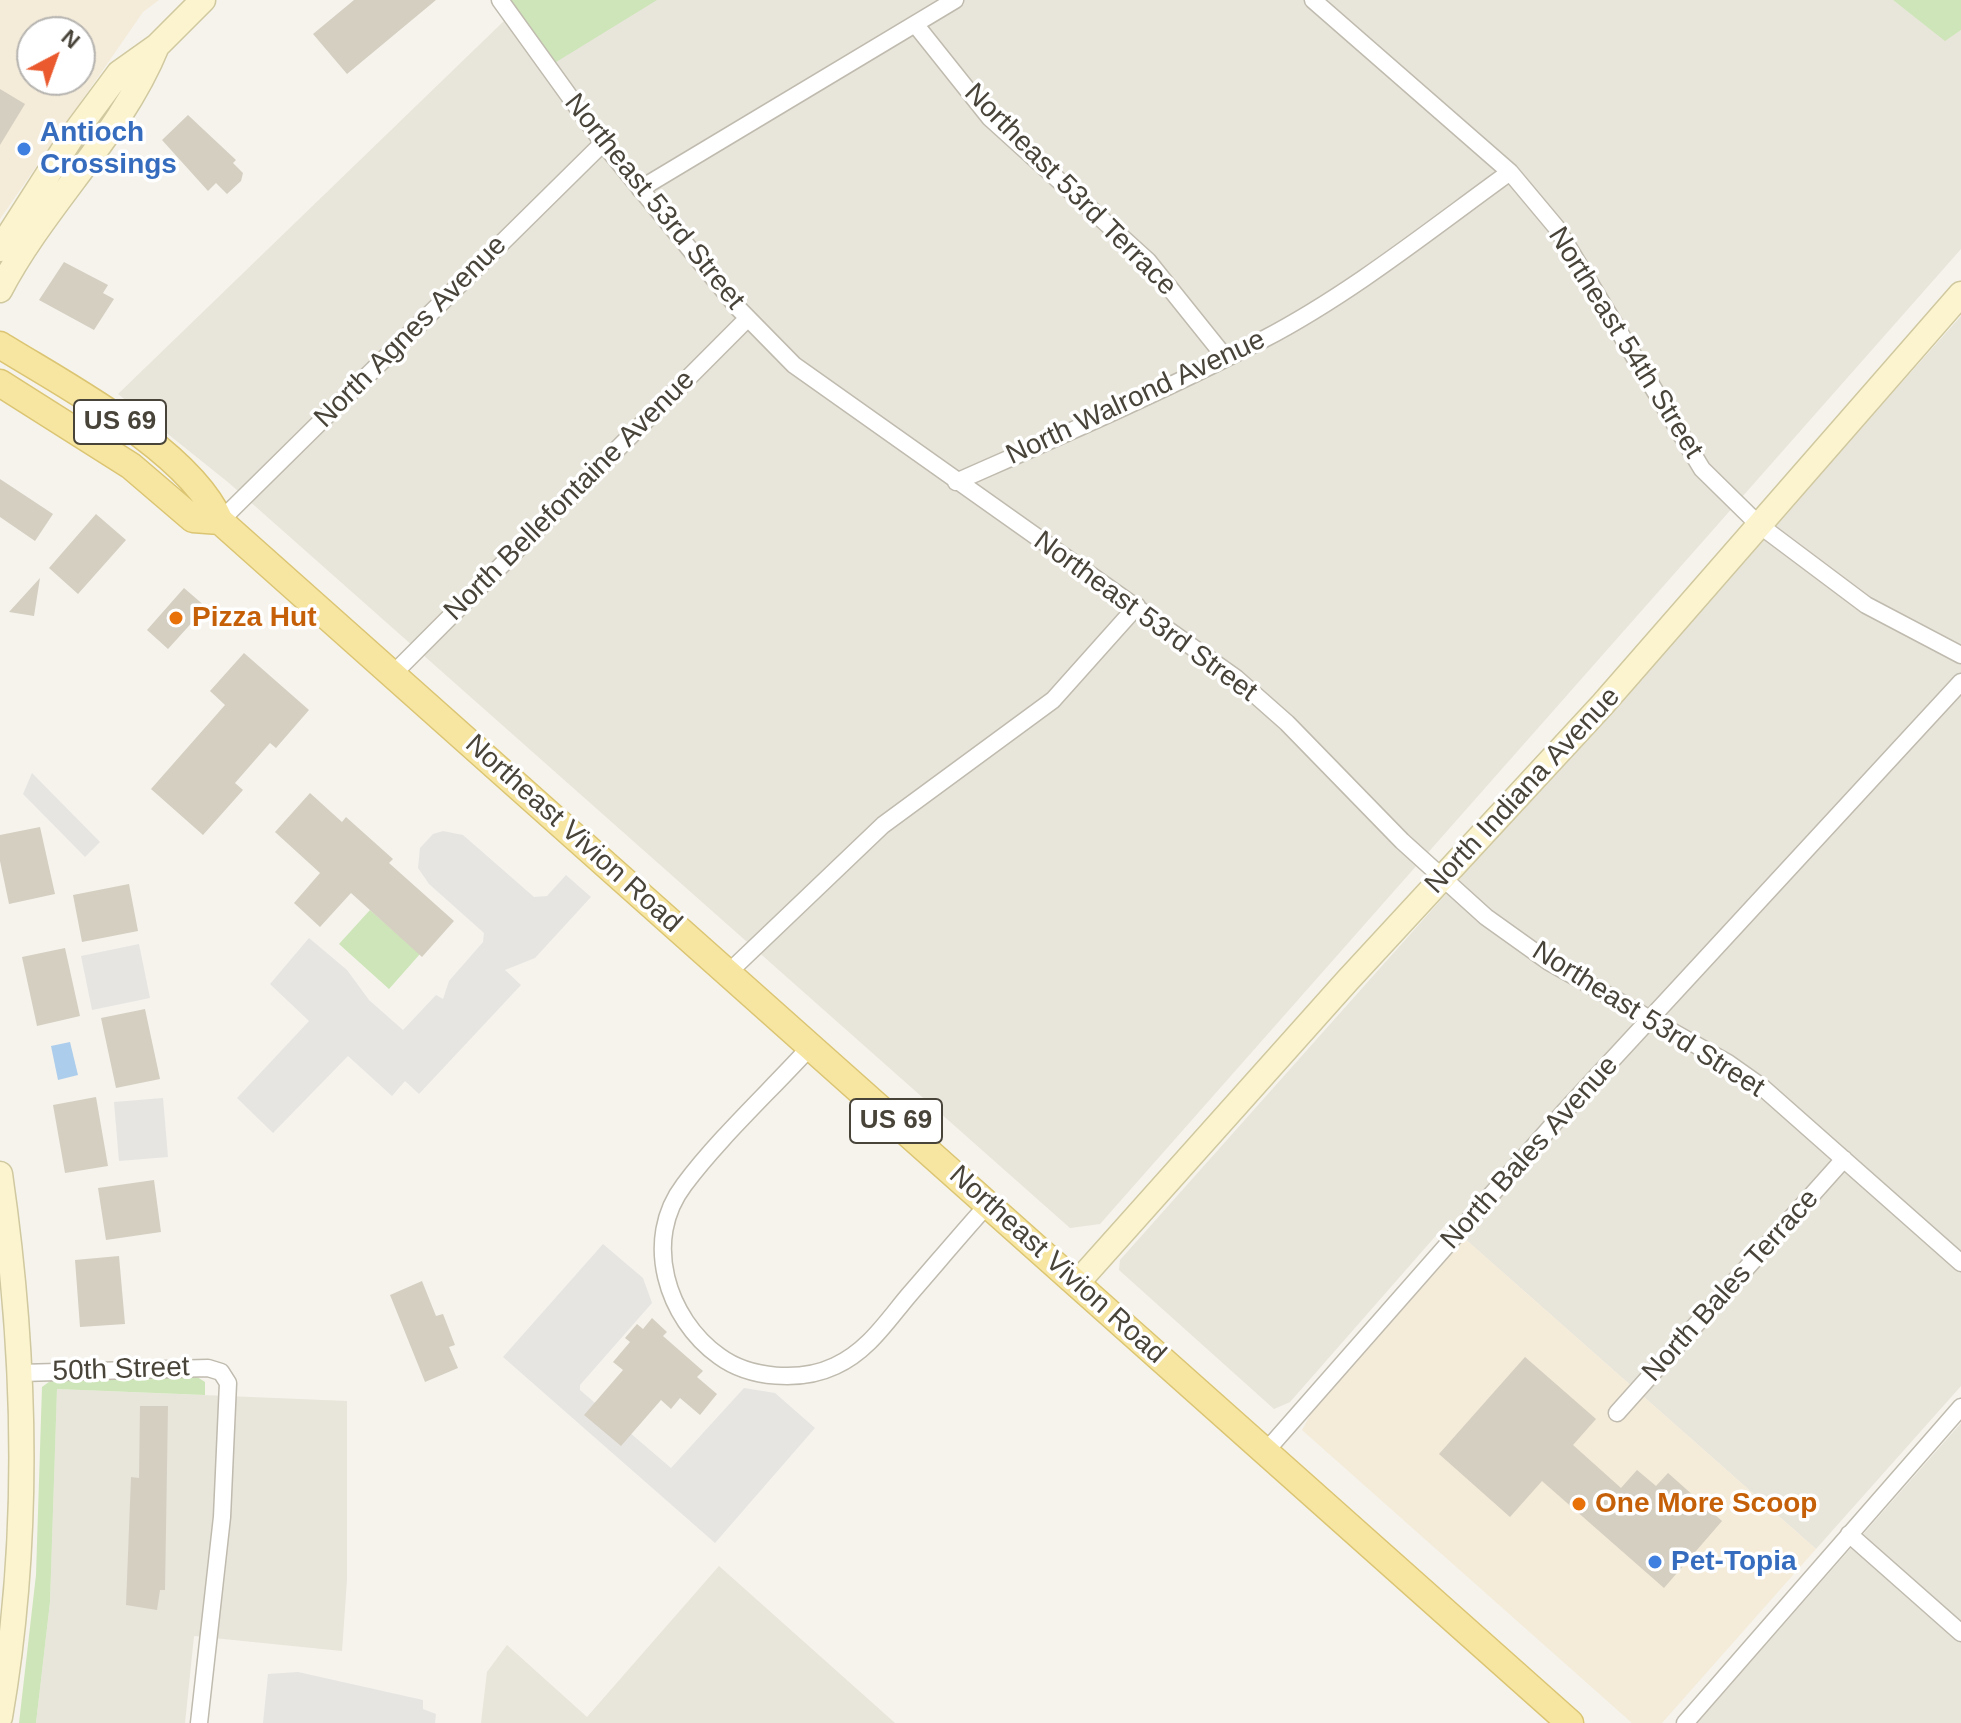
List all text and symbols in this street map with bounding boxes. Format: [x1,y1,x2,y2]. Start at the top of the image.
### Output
north arrow [16,16,96,96]
text: N [57,24,85,54]
street label: Northeast 53rd Terrace [957,77,1183,303]
street label: Northeast 53rd Street [557,87,751,317]
place label: Antioch Crossings [40,116,177,182]
marker: Antioch Crossings [15,140,33,158]
street label: Northeast 54th Street [1540,221,1710,465]
street label: North Agnes Avenue [308,229,514,435]
street label: North Walrond Avenue [1001,323,1271,473]
street label: North Bellefontaine Avenue [438,364,702,628]
road number: US 69 [74,400,166,444]
street label: Northeast 53rd Street [1027,525,1263,709]
place label: Pizza Hut [192,601,316,635]
marker: Pizza Hut [167,609,185,627]
street label: North Indiana Avenue [1419,681,1627,901]
street label: Northeast Vivion Road [458,728,688,940]
street label: Northeast 53rd Street [1526,935,1770,1105]
street label: North Bales Avenue [1434,1049,1626,1257]
road number: US 69 [850,1099,942,1143]
street label: Northeast Vivion Road [942,1159,1172,1371]
street label: North Bales Terrace [1636,1183,1826,1389]
street label: 50th Street [52,1351,190,1389]
place label: One More Scoop [1595,1487,1817,1521]
marker: One More Scoop [1570,1495,1588,1513]
place label: Pet-Topia [1671,1545,1796,1579]
marker: Pet-Topia [1646,1553,1664,1571]

